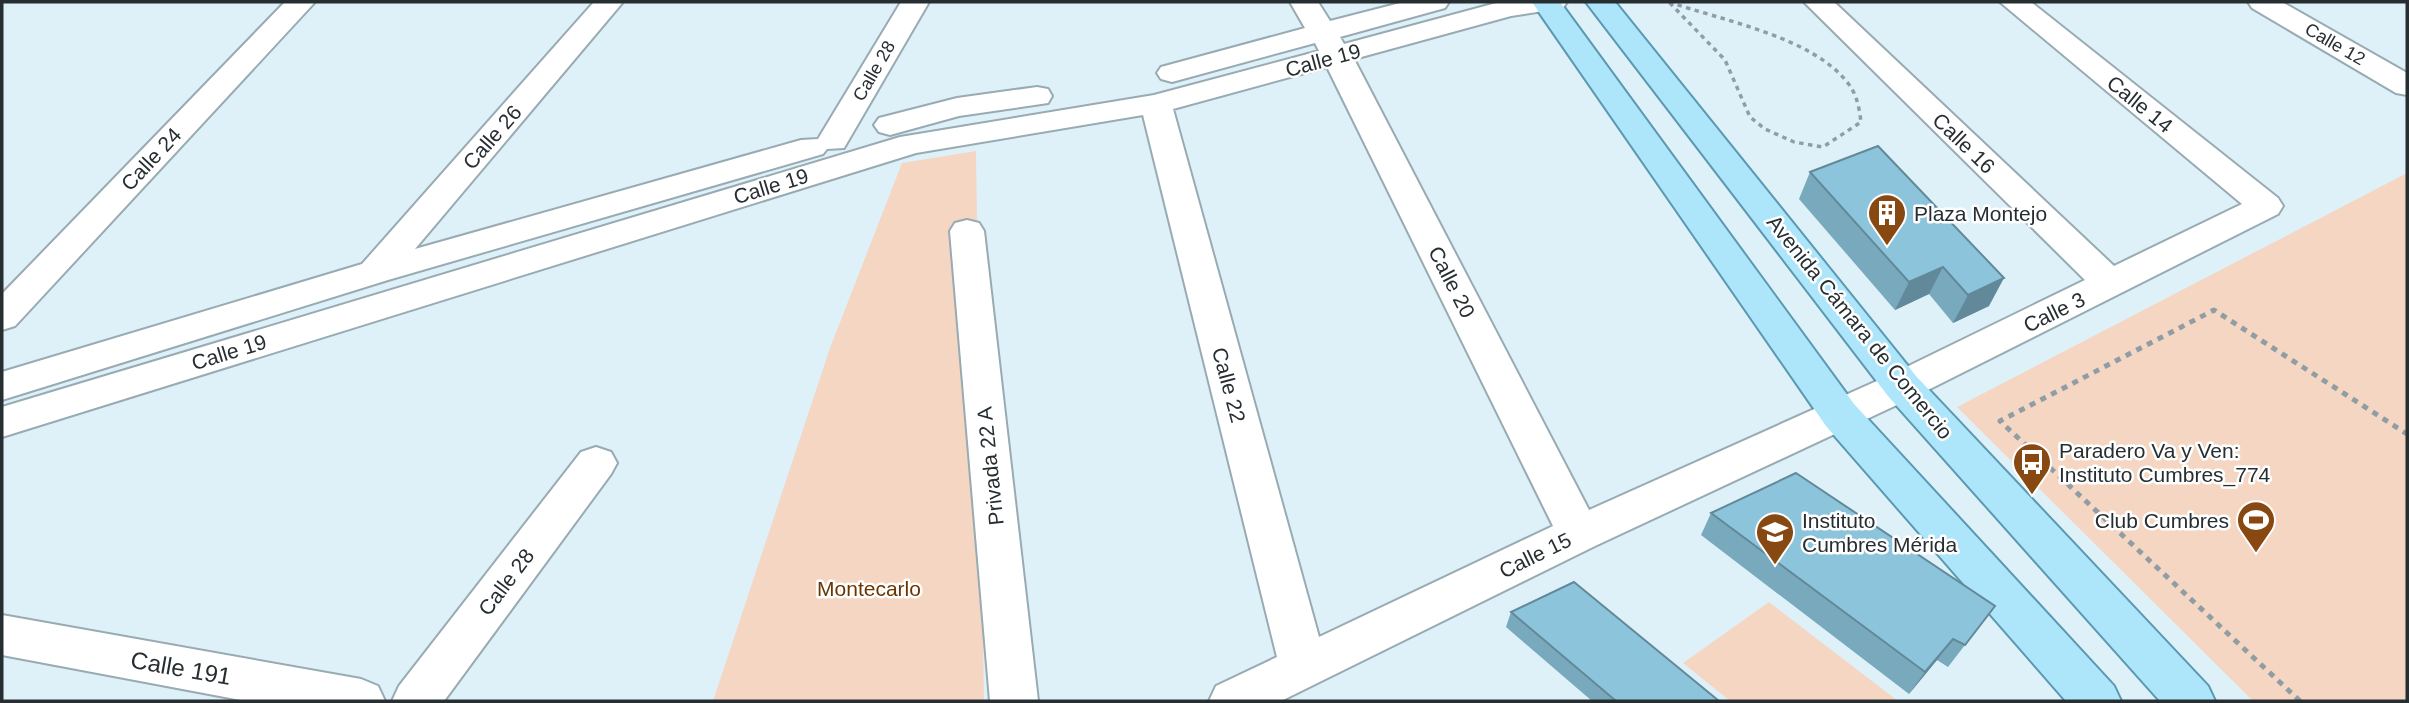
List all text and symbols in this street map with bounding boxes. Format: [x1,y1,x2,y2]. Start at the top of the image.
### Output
street label: Calle 12 [2301,19,2369,69]
street label: Calle 28 [849,37,899,105]
street label: Calle 19 [1283,39,1363,81]
street label: Calle 14 [2103,71,2177,137]
street label: Calle 26 [458,100,526,174]
street label: Calle 16 [1928,108,2000,178]
street label: Calle 24 [116,123,186,195]
street label: Calle 19 [731,164,811,208]
building icon: Plaza Montejo [1866,192,1908,247]
place label: Plaza Montejo [1914,202,2047,225]
street label: Avenida Cámara de Comercio [1763,211,1957,443]
street label: Calle 20 [1424,242,1480,322]
street label: Calle 3 [2020,287,2088,337]
street label: Calle 19 [189,330,269,374]
street label: Calle 22 [1208,345,1250,425]
street label: Privada 22 A [972,406,1008,526]
place label: Paradero Va y Ven: Instituto Cumbres_774 [2059,439,2271,487]
bus stop icon: Paradero Va y Ven: Instituto Cumbres_774 [2011,441,2053,496]
sports icon: Club Cumbres [2235,499,2277,554]
place label: Instituto Cumbres Mérida [1802,509,1958,556]
place label: Club Cumbres [2095,509,2229,532]
school or university icon: Instituto Cumbres Mérida [1754,511,1796,566]
street label: Calle 15 [1495,528,1575,582]
street label: Calle 28 [474,544,538,620]
park label: Montecarlo [817,577,921,600]
street label: Calle 191 [129,646,233,690]

